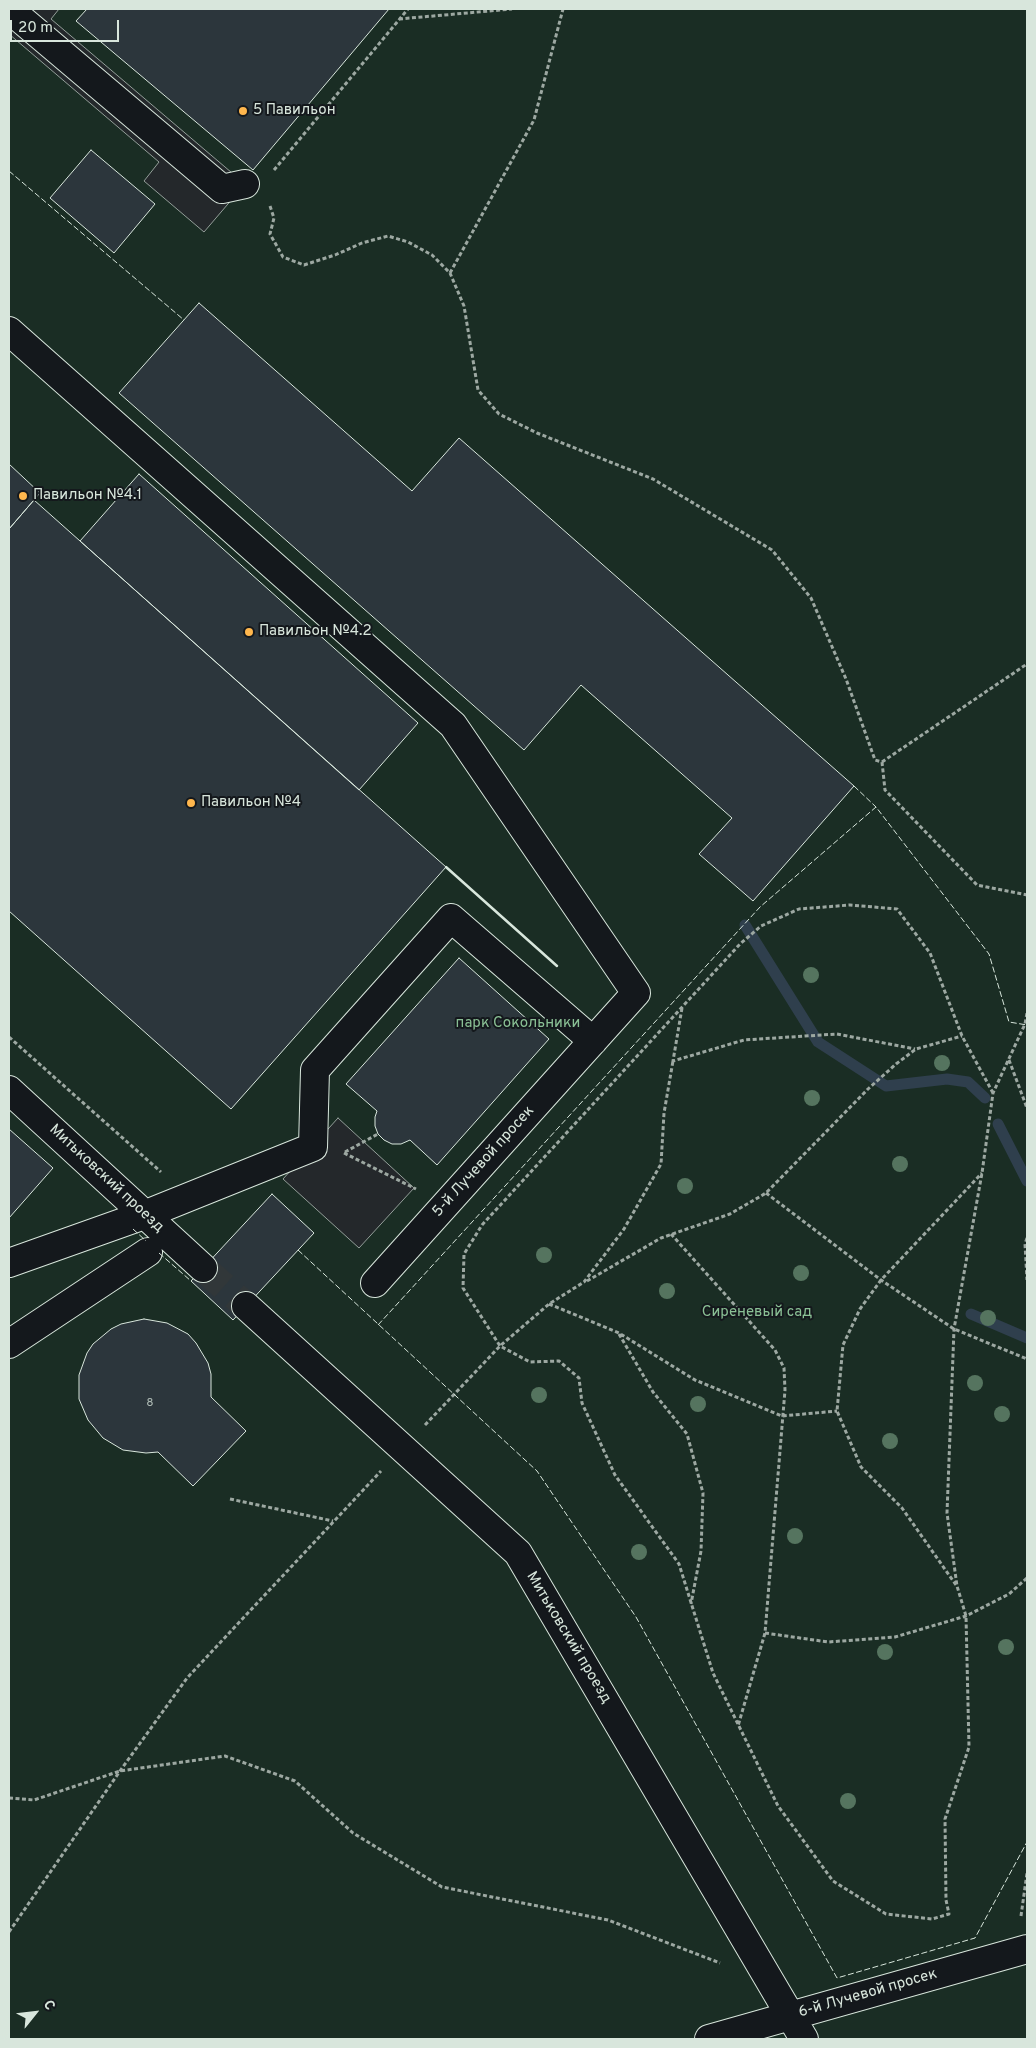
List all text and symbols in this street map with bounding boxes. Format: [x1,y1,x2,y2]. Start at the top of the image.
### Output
scale bar [12,10,121,42]
text: 20 m [18,19,53,38]
place label: 5 Павильон [253,102,336,120]
marker: 5 Павильон [237,105,249,117]
place label: Павильон №4.1 [33,487,142,505]
marker: Павильон №4.1 [17,490,29,502]
place label: Павильон №4.2 [259,623,372,641]
marker: Павильон №4.2 [243,626,255,638]
place label: Павильон №4 [201,794,301,812]
marker: Павильон №4 [185,797,197,809]
park label: парк Сокольники [456,1015,580,1033]
street label: 5-й Лучевой просек [429,1103,539,1221]
street label: Митьковский проезд [45,1121,167,1237]
park label: Сиреневый сад [702,1304,812,1322]
house number: 8 [146,1397,154,1411]
street label: Митьковский проезд [522,1569,614,1707]
street label: 6-й Лучевой просек [797,1966,939,2022]
north arrow [10,1988,60,2038]
text: С [39,1997,58,2014]

